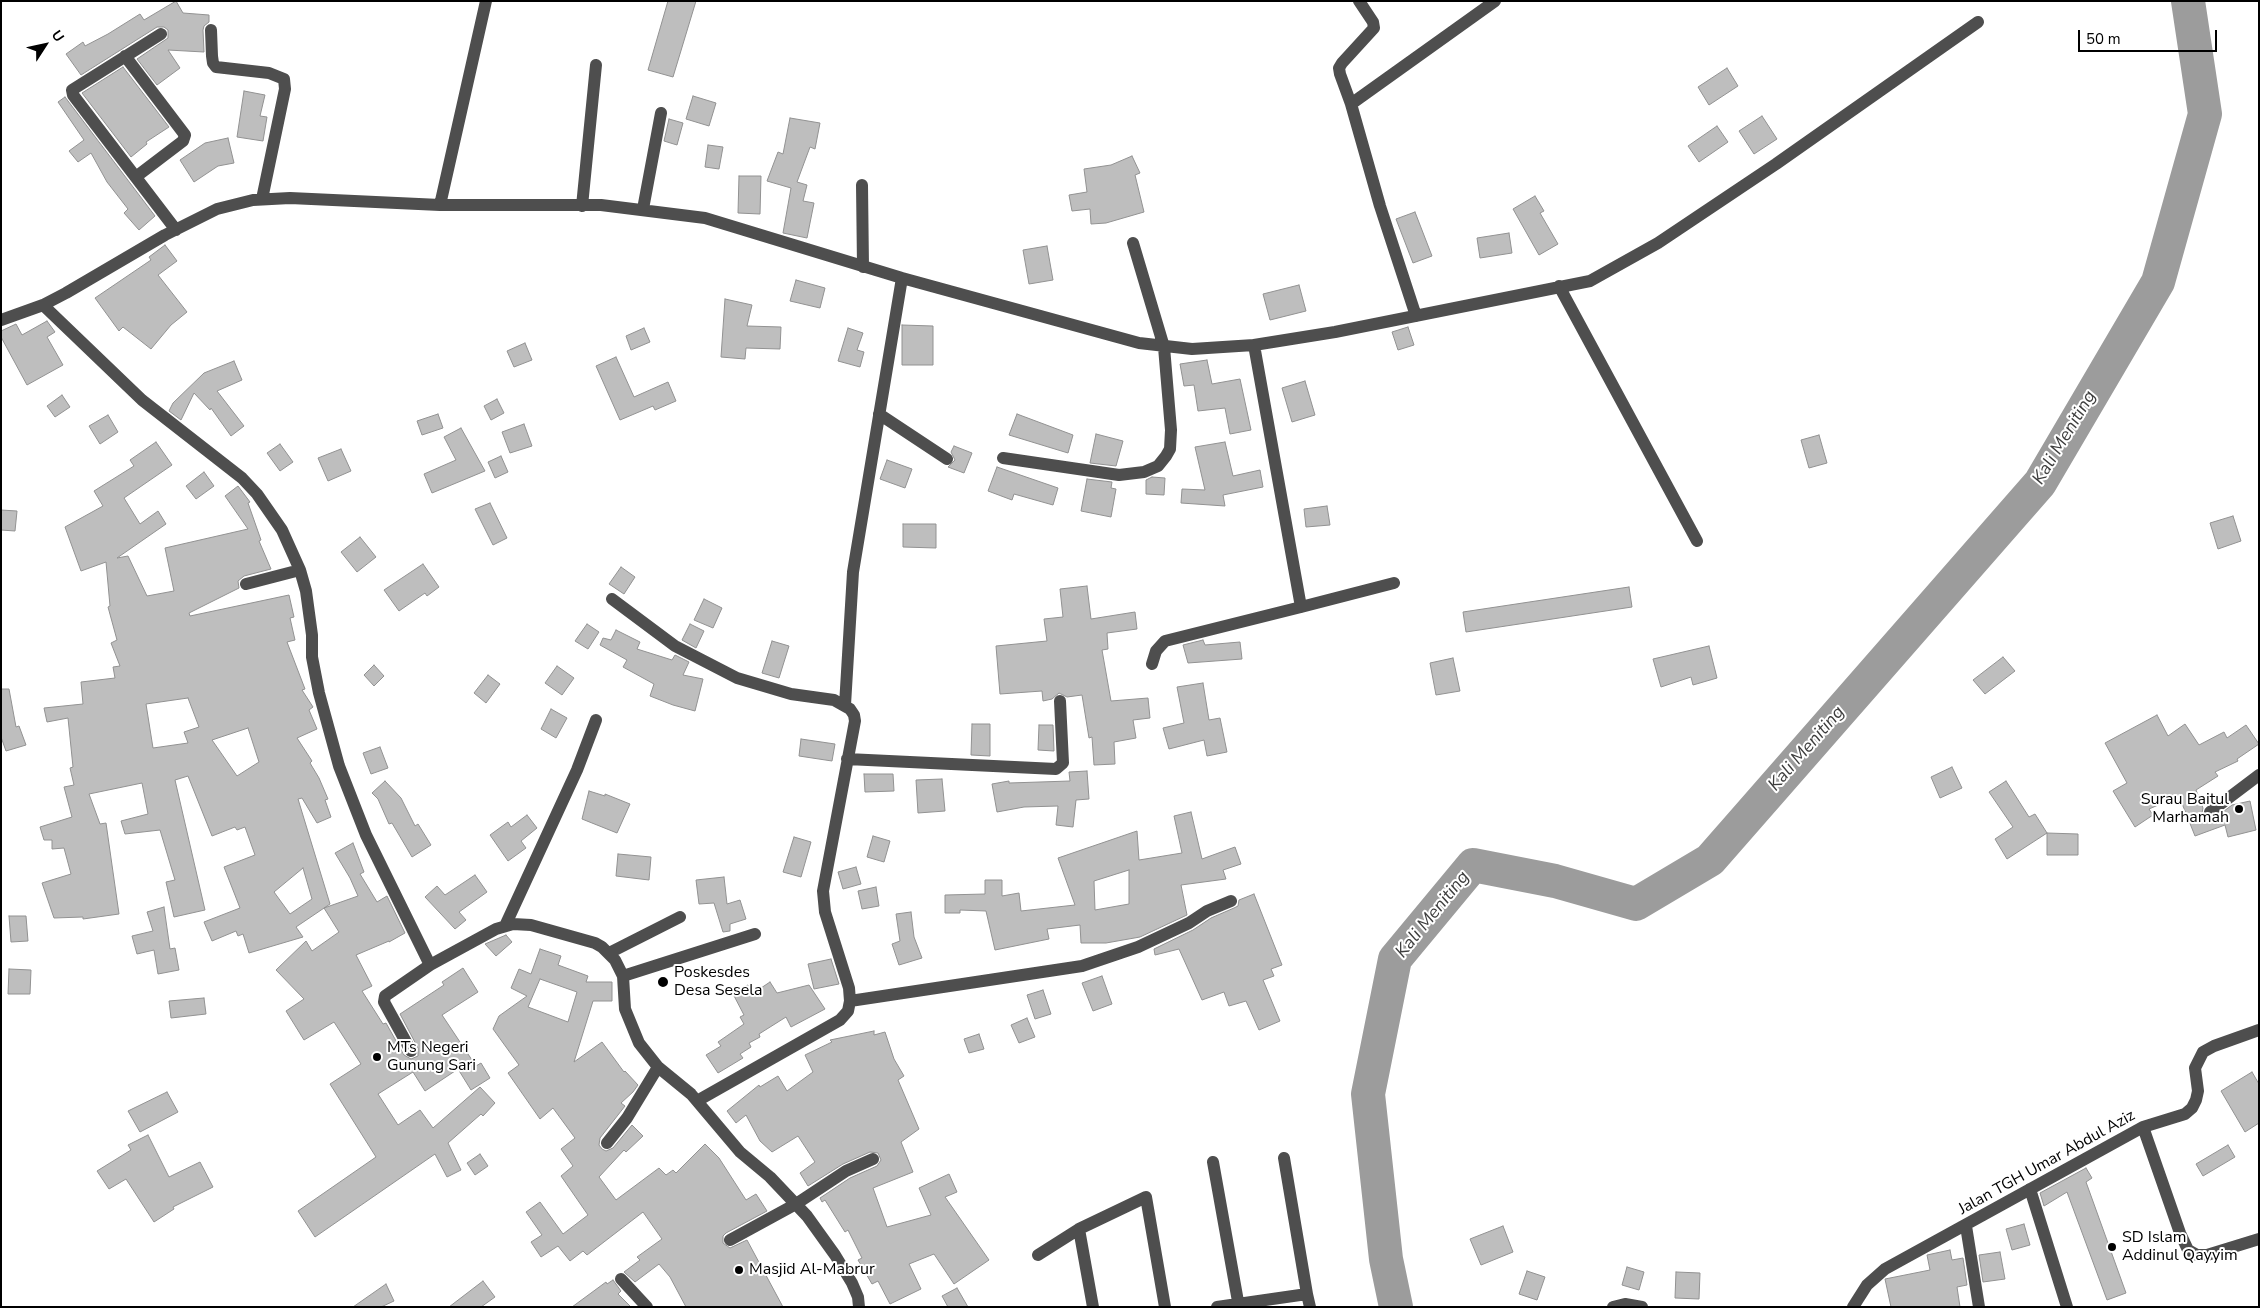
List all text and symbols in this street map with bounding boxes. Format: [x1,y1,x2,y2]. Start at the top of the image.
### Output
north arrow [20,20,70,70]
scale bar [2080,20,2219,52]
text: U [47,26,68,46]
text: 50 m [2086,29,2121,49]
water label: Kali Meniting [2029,387,2101,489]
water label: Kali Meniting [1764,702,1850,796]
place label: Surau Baitul Marhamah [2141,790,2229,828]
marker: Surau Baitul Marhamah [2233,803,2245,815]
water label: Kali Meniting [1391,867,1475,963]
place label: Poskesdes Desa Sesela [674,963,762,1001]
marker: Poskesdes Desa Sesela [656,975,670,989]
place label: MTs Negeri Gunung Sari [387,1038,476,1076]
marker: MTs Negeri Gunung Sari [371,1051,383,1063]
street label: Jalan TGH Umar Abdul Aziz [1955,1106,2139,1220]
place label: SD Islam Addinul Qayyim [2122,1228,2238,1266]
marker: SD Islam Addinul Qayyim [2106,1241,2118,1253]
place label: Masjid Al-Mabrur [749,1260,875,1280]
marker: Masjid Al-Mabrur [733,1264,745,1276]

